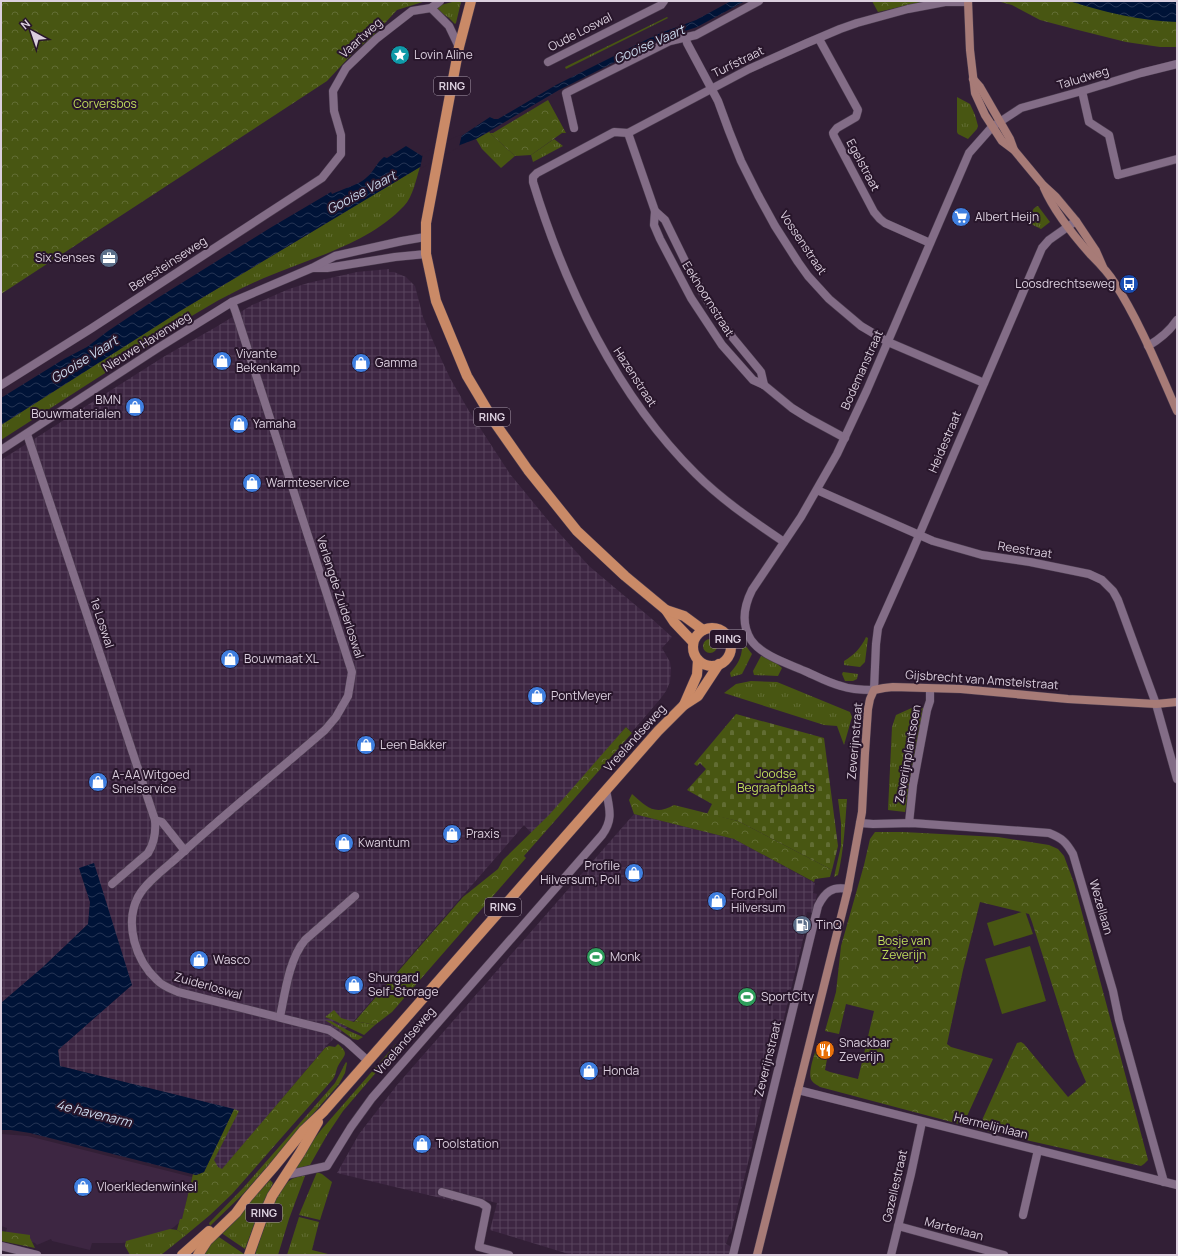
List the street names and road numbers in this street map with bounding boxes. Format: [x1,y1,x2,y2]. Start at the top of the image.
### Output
street label: Oude Loswal [545,8,615,55]
street label: Vaartweg [336,14,386,61]
street label: Turfstraat [709,42,767,81]
street label: Taludweg [1055,62,1111,93]
road number: RING [434,77,470,95]
street label: Egelstraat [843,136,884,194]
street label: Vossenstraat [776,208,831,278]
street label: Beresteinseweg [126,232,210,295]
street label: Eekhoornstraat [678,258,738,340]
street label: Nieuwe Havenweg [99,308,194,376]
street label: Bodemanstraat [836,327,887,412]
street label: Hazenstraat [610,344,661,410]
road number: RING [474,408,510,426]
street label: Heidestraat [924,408,965,475]
street label: Verlengde Zuiderloswal [313,533,368,660]
street label: Reestraat [997,537,1054,562]
street label: 1e Loswal [86,596,119,650]
road number: RING [710,630,746,648]
street label: Gijsbrecht van Amstelstraat [905,666,1059,693]
street label: Vreelandseweg [600,700,669,775]
street label: Zeverijnstraat [843,701,866,780]
street label: Zeverijnplantsoen [890,703,925,805]
street label: Wezellaan [1086,877,1117,936]
road number: RING [485,898,521,916]
street label: Zuiderloswal [172,968,244,1003]
street label: Vreelandseweg [370,1003,439,1078]
street label: Zeverijnstraat [750,1019,785,1099]
street label: Hermelijnlaan [952,1108,1030,1143]
street label: Gazellestraat [878,1148,911,1224]
road number: RING [246,1204,282,1222]
street label: Marterlaan [923,1213,985,1245]

